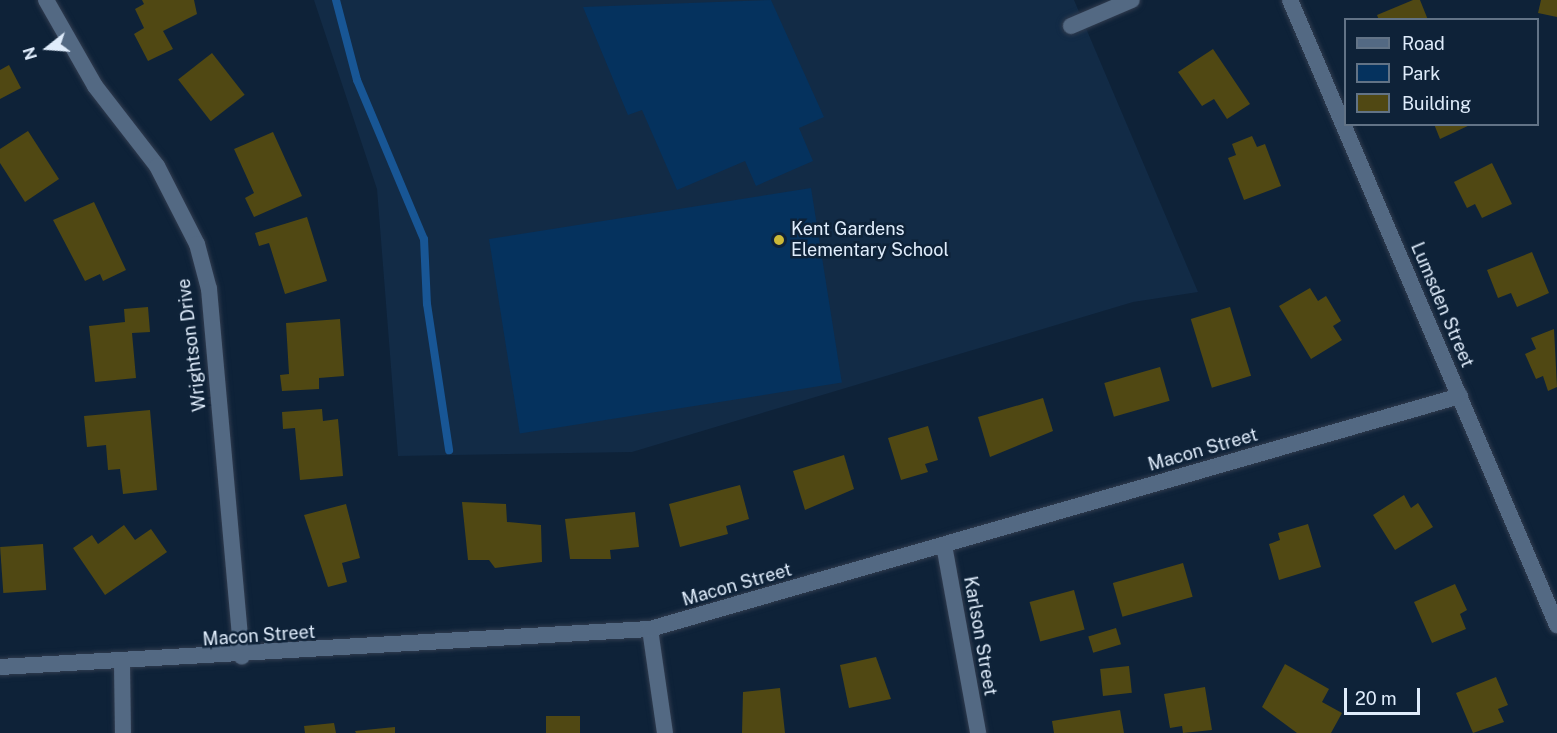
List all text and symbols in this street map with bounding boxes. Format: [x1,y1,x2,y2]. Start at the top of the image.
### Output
north arrow [18,18,78,78]
legend [1344,18,1539,126]
text: Road [1402,33,1445,54]
text: N [19,45,41,62]
text: Park [1402,63,1440,84]
text: Building [1402,93,1471,114]
place label: Kent Gardens Elementary School [791,219,949,262]
marker: Kent Gardens Elementary School [772,233,786,247]
street label: Lumsden Street [1406,239,1478,371]
street label: Wrightson Drive [173,277,211,413]
street label: Macon Street [1146,424,1260,476]
street label: Macon Street [680,559,794,611]
street label: Karlson Street [959,575,1001,697]
street label: Macon Street [202,621,316,651]
scale bar [1347,676,1424,714]
text: 20 m [1355,688,1397,709]

